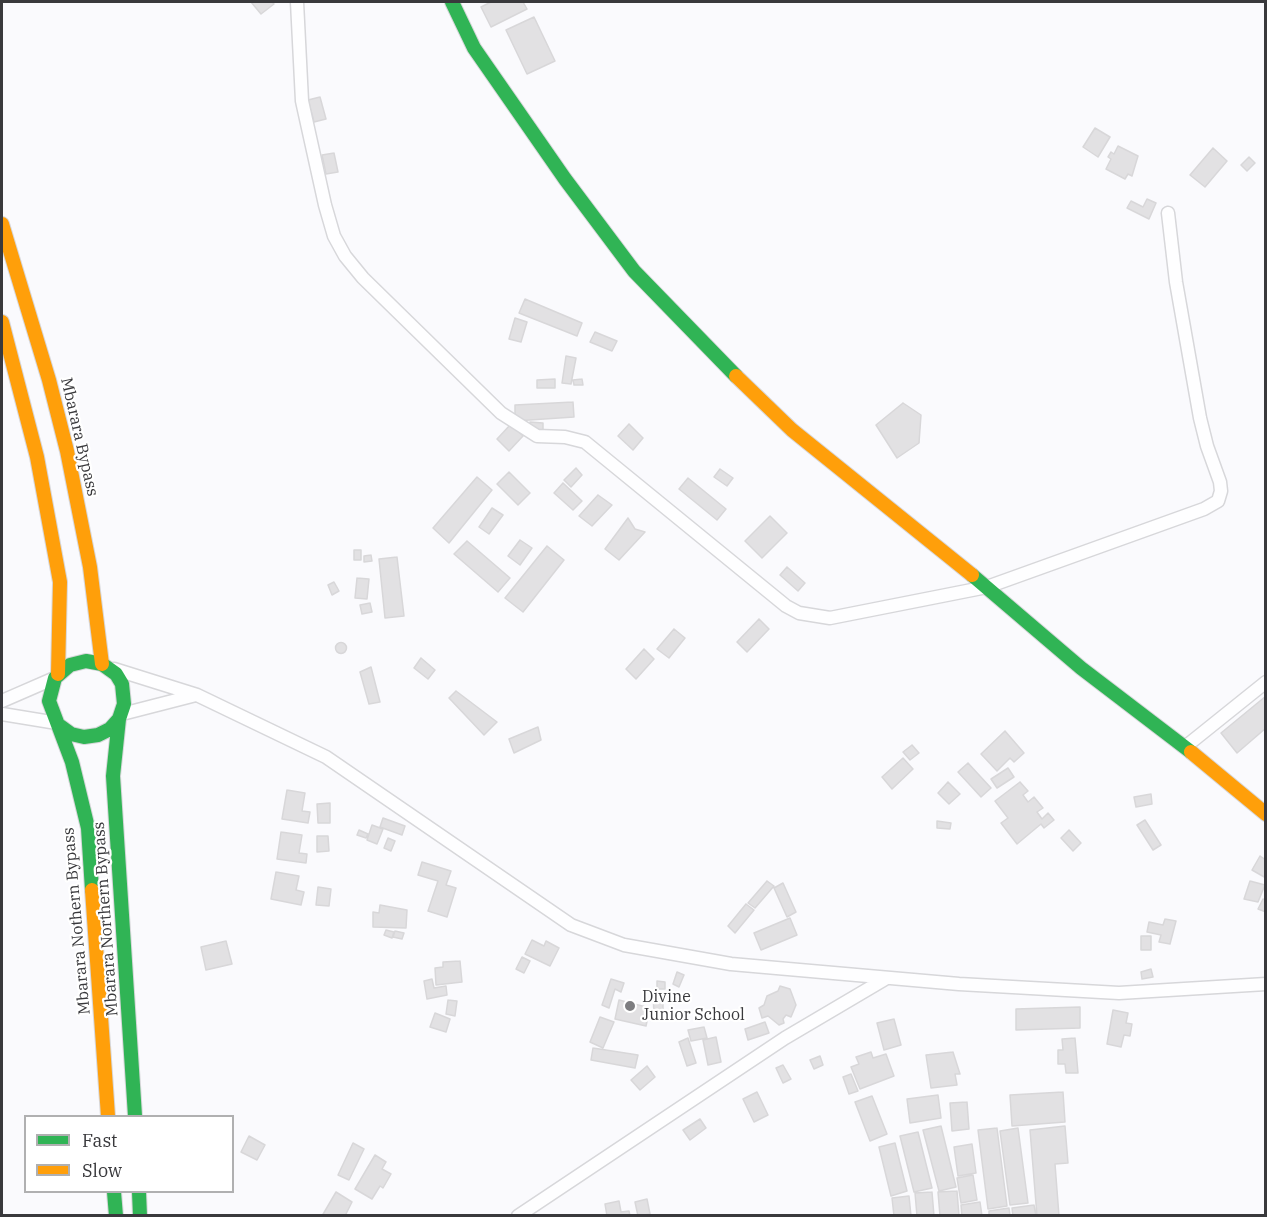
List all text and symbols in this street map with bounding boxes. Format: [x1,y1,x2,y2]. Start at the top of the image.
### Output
street label: Mbarara Bypass [56,376,102,498]
street label: Mbarara Northern Bypass [90,821,122,1017]
street label: Mbarara Nothern Bypass [59,827,95,1015]
place label: Divine Junior School [642,987,745,1025]
marker: Divine Junior School [623,999,637,1013]
legend [24,1115,234,1193]
text: Fast [82,1129,117,1152]
text: Slow [82,1159,122,1182]

